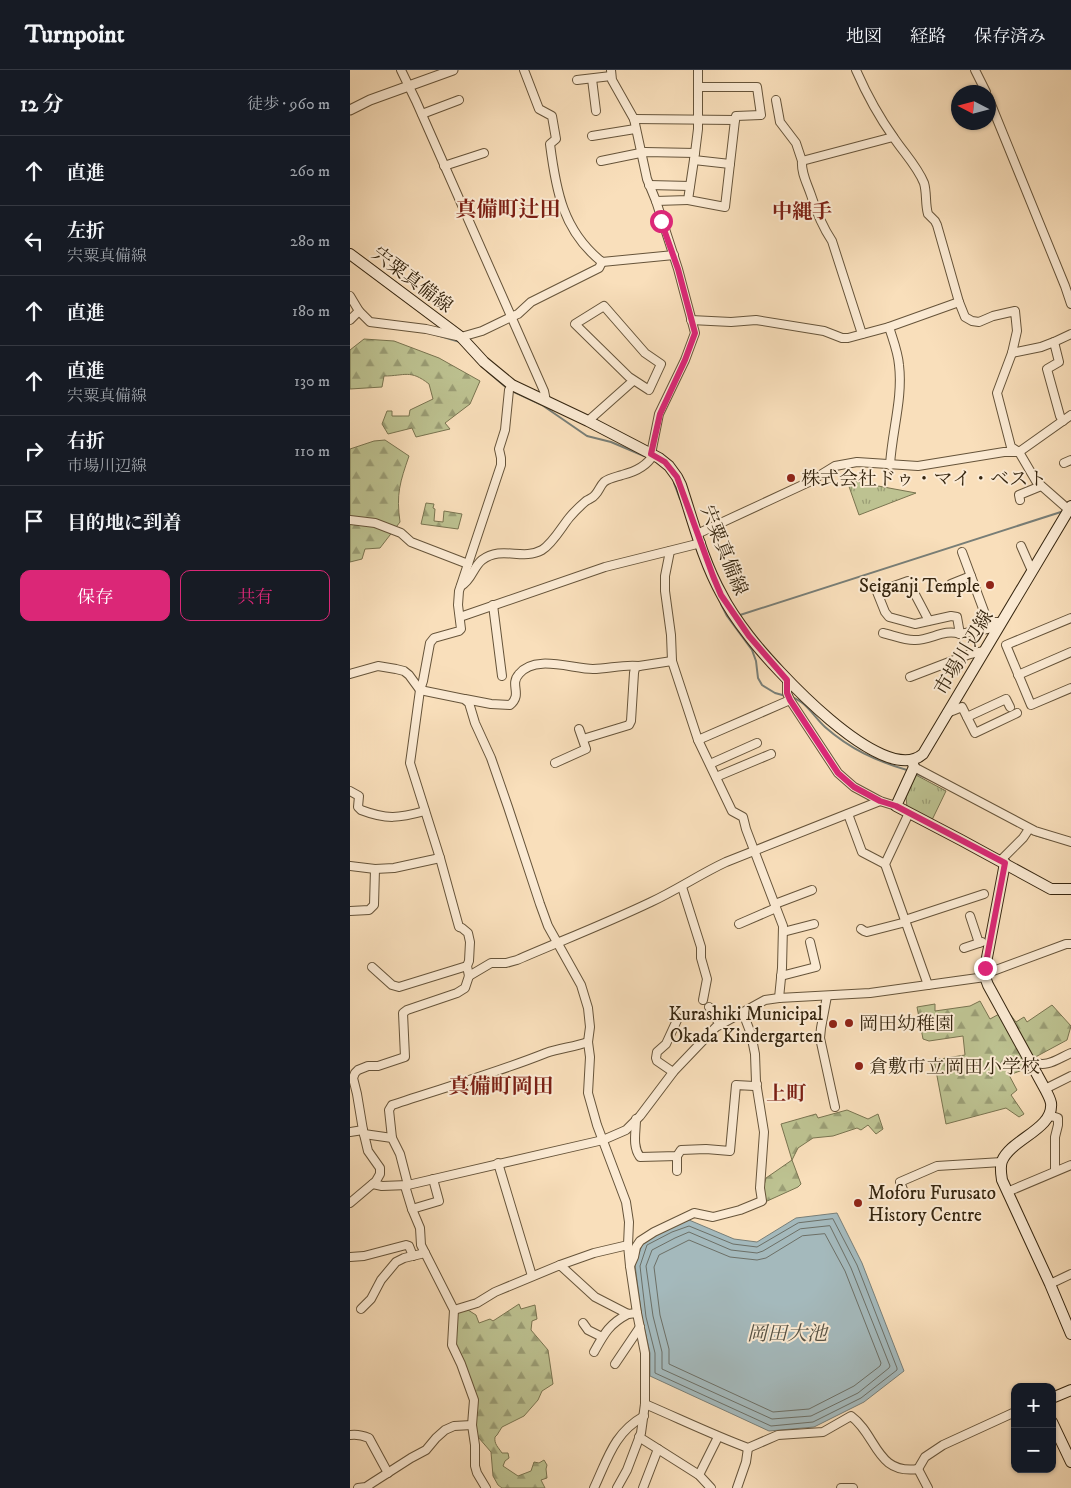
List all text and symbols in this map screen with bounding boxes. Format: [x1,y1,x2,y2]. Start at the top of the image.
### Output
text: Turnpoint [25,20,124,50]
text: 地図 [846,26,882,48]
text: 経路 [910,26,946,48]
text: 保存済み [974,26,1046,48]
north arrow [951,85,996,130]
text: 12 分 [20,92,64,118]
text: 徒歩 · 960 m [247,94,330,114]
icon: ahead [20,157,48,185]
text: 260 m [290,161,330,181]
text: 直進 [67,162,105,185]
district label: 真備町辻田 [456,197,561,223]
district label: 中縄手 [772,200,832,225]
route start [650,210,673,233]
text: 左折 [67,220,105,243]
icon: left [20,227,48,255]
text: 280 m [290,231,330,251]
street label: 宍粟真備線 [367,242,457,318]
text: 宍粟真備線 [67,246,147,266]
icon: ahead [20,297,48,325]
text: 180 m [292,301,330,321]
text: 直進 [67,302,105,325]
text: 直進 [67,360,105,383]
icon: ahead [20,367,48,395]
text: 130 m [294,371,330,391]
text: 宍粟真備線 [67,386,147,406]
text: 右折 [67,430,105,453]
icon: right [20,437,48,465]
text: 110 m [294,441,330,461]
text: 市場川辺線 [67,456,147,476]
place label: 株式会社ドゥ・マイ・ベスト [801,468,1047,491]
marker: 株式会社ドゥ・マイ・ベスト [785,472,797,484]
street label: 宍粟真備線 [695,502,752,599]
icon: arrive [20,507,48,535]
text: 目的地に到着 [67,512,181,535]
button: 保存 [20,570,170,621]
button: 共有 [180,570,330,621]
place label: Seiganji Temple [859,575,980,598]
marker: Seiganji Temple [984,579,996,591]
street label: 市場川辺線 [930,606,999,699]
route end [974,957,997,980]
place label: Kurashiki Municipal Okada Kindergarten [668,1003,823,1048]
place label: 岡田幼稚園 [859,1013,954,1036]
marker: 岡田幼稚園 [843,1017,855,1029]
marker: Kurashiki Municipal Okada Kindergarten [827,1018,839,1030]
place label: 倉敷市立岡田小学校 [869,1056,1040,1079]
marker: 倉敷市立岡田小学校 [853,1060,865,1072]
district label: 真備町岡田 [449,1074,554,1100]
district label: 上町 [766,1082,807,1107]
place label: Moforu Furusato History Centre [868,1182,996,1227]
marker: Moforu Furusato History Centre [852,1197,864,1209]
water label: 岡田大池 [747,1322,829,1347]
map controls [1011,1383,1056,1473]
button: + [1011,1383,1056,1428]
button: − [1011,1428,1056,1473]

